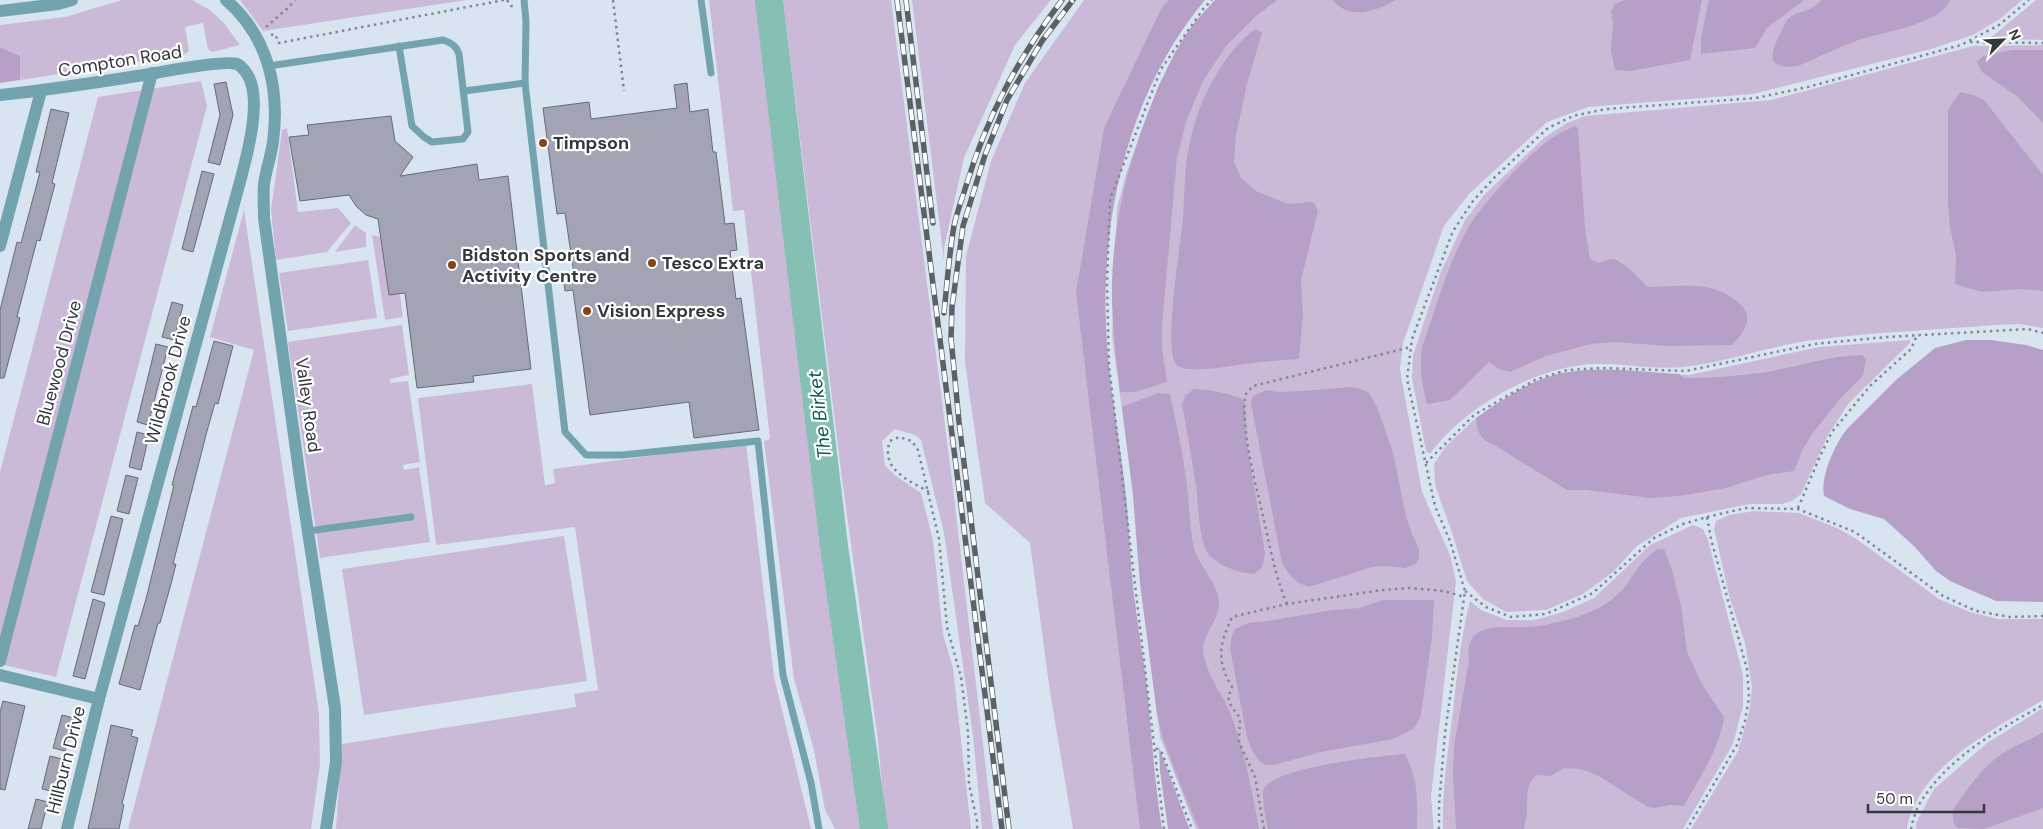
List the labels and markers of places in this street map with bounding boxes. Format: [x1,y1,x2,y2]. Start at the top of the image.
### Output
place label: Timpson [553,131,629,155]
marker: Timpson [537,137,549,149]
place label: Bidston Sports and Activity Centre [462,243,629,288]
place label: Tesco Extra [662,251,764,275]
marker: Tesco Extra [646,257,658,269]
marker: Bidston Sports and Activity Centre [446,259,458,271]
place label: Vision Express [597,299,725,323]
marker: Vision Express [581,305,593,317]

